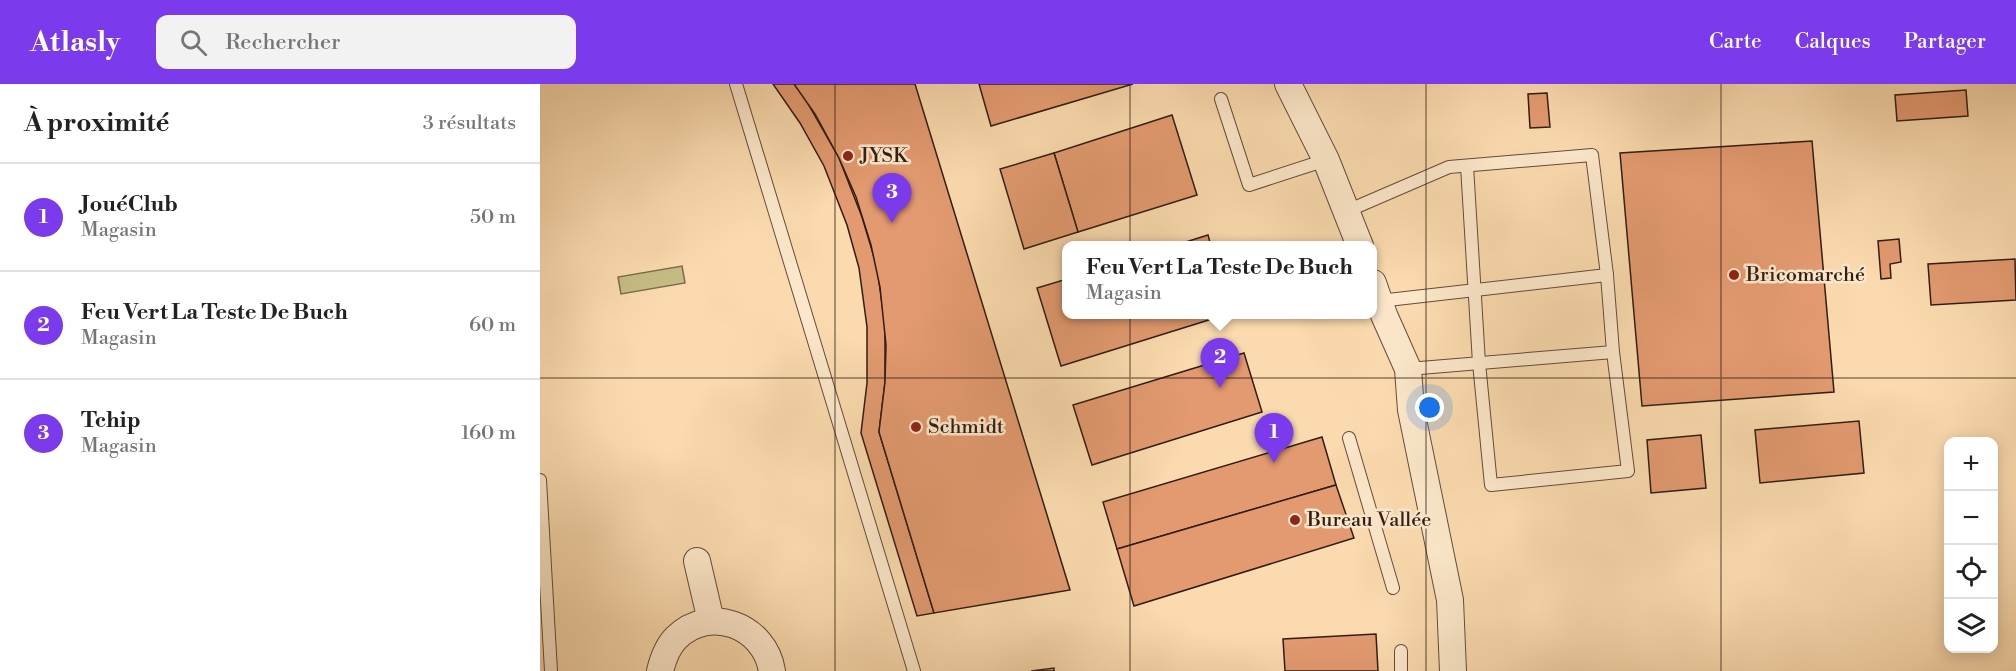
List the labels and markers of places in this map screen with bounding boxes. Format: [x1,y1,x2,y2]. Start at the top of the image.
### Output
place label: JYSK [859,144,909,169]
marker: JYSK [841,149,855,163]
pin: 3 [872,174,912,223]
place label: Bricomarché [1745,263,1865,288]
marker: Bricomarché [1727,268,1741,282]
pin: 2 [1200,338,1240,388]
pin: 1 [1254,414,1294,463]
place label: Schmidt [928,415,1004,440]
marker: Schmidt [909,420,923,434]
place label: Bureau Vallée [1306,508,1431,533]
marker: Bureau Vallée [1288,513,1302,527]

